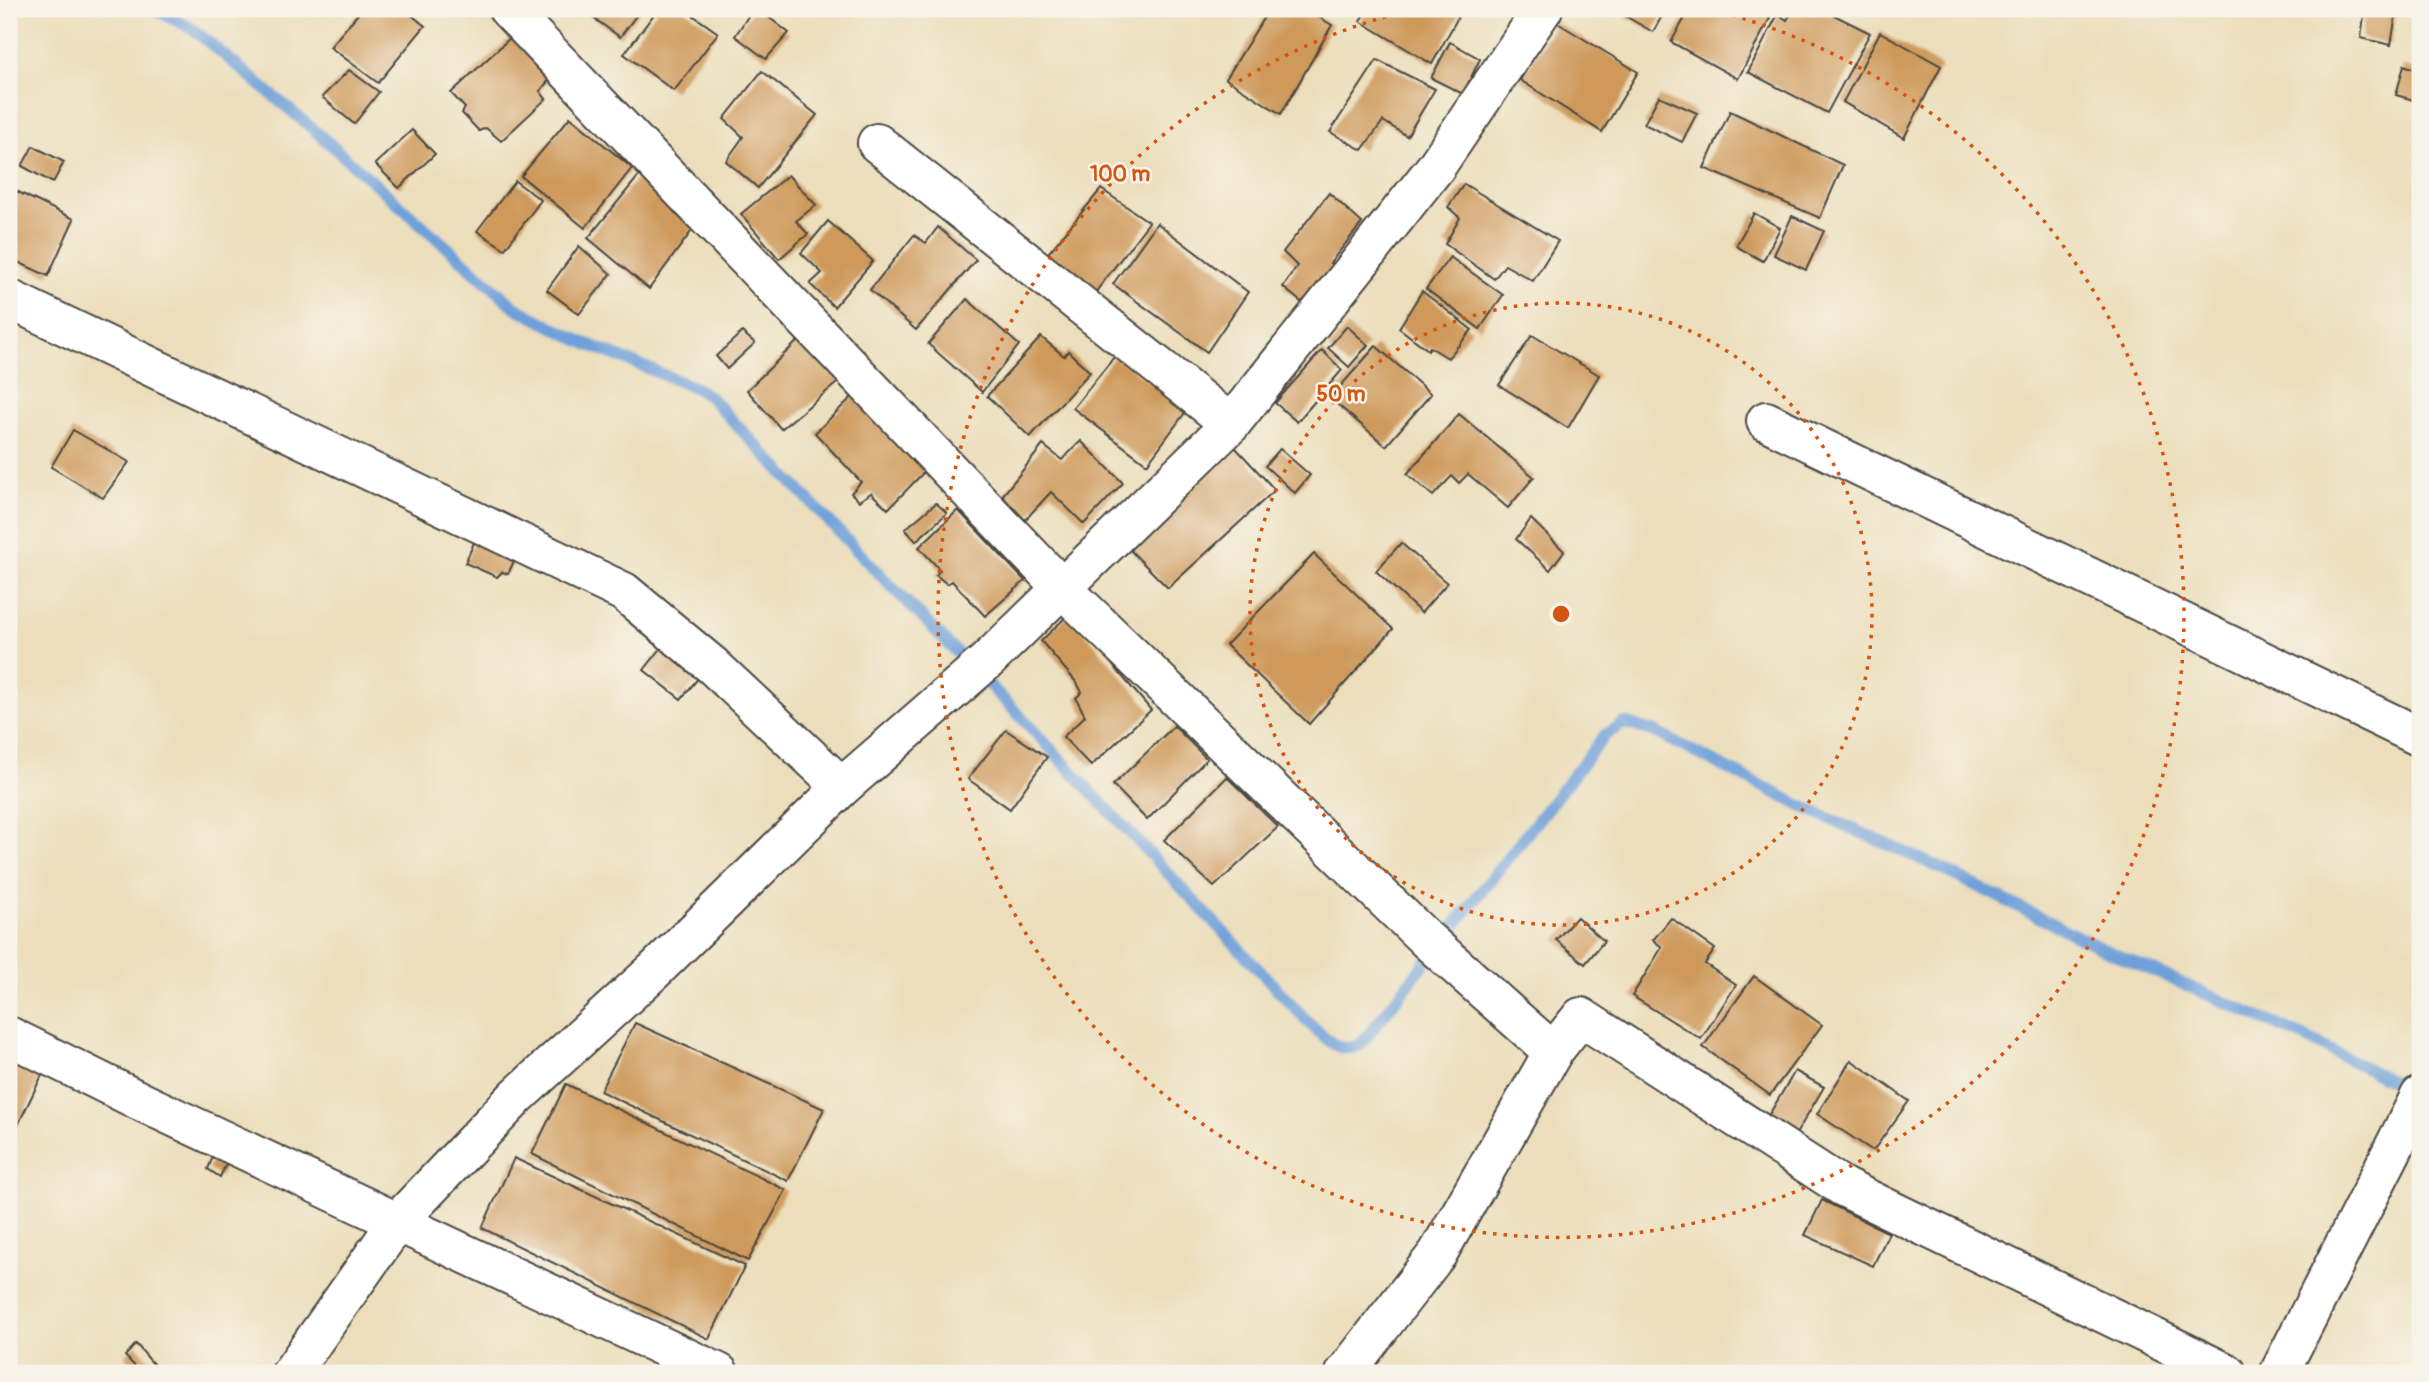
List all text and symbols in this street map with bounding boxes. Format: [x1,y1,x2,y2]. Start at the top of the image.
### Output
text: 100 m [1090,161,1150,188]
text: 50 m [1317,381,1366,408]
centre of rings [1549,602,1573,626]

